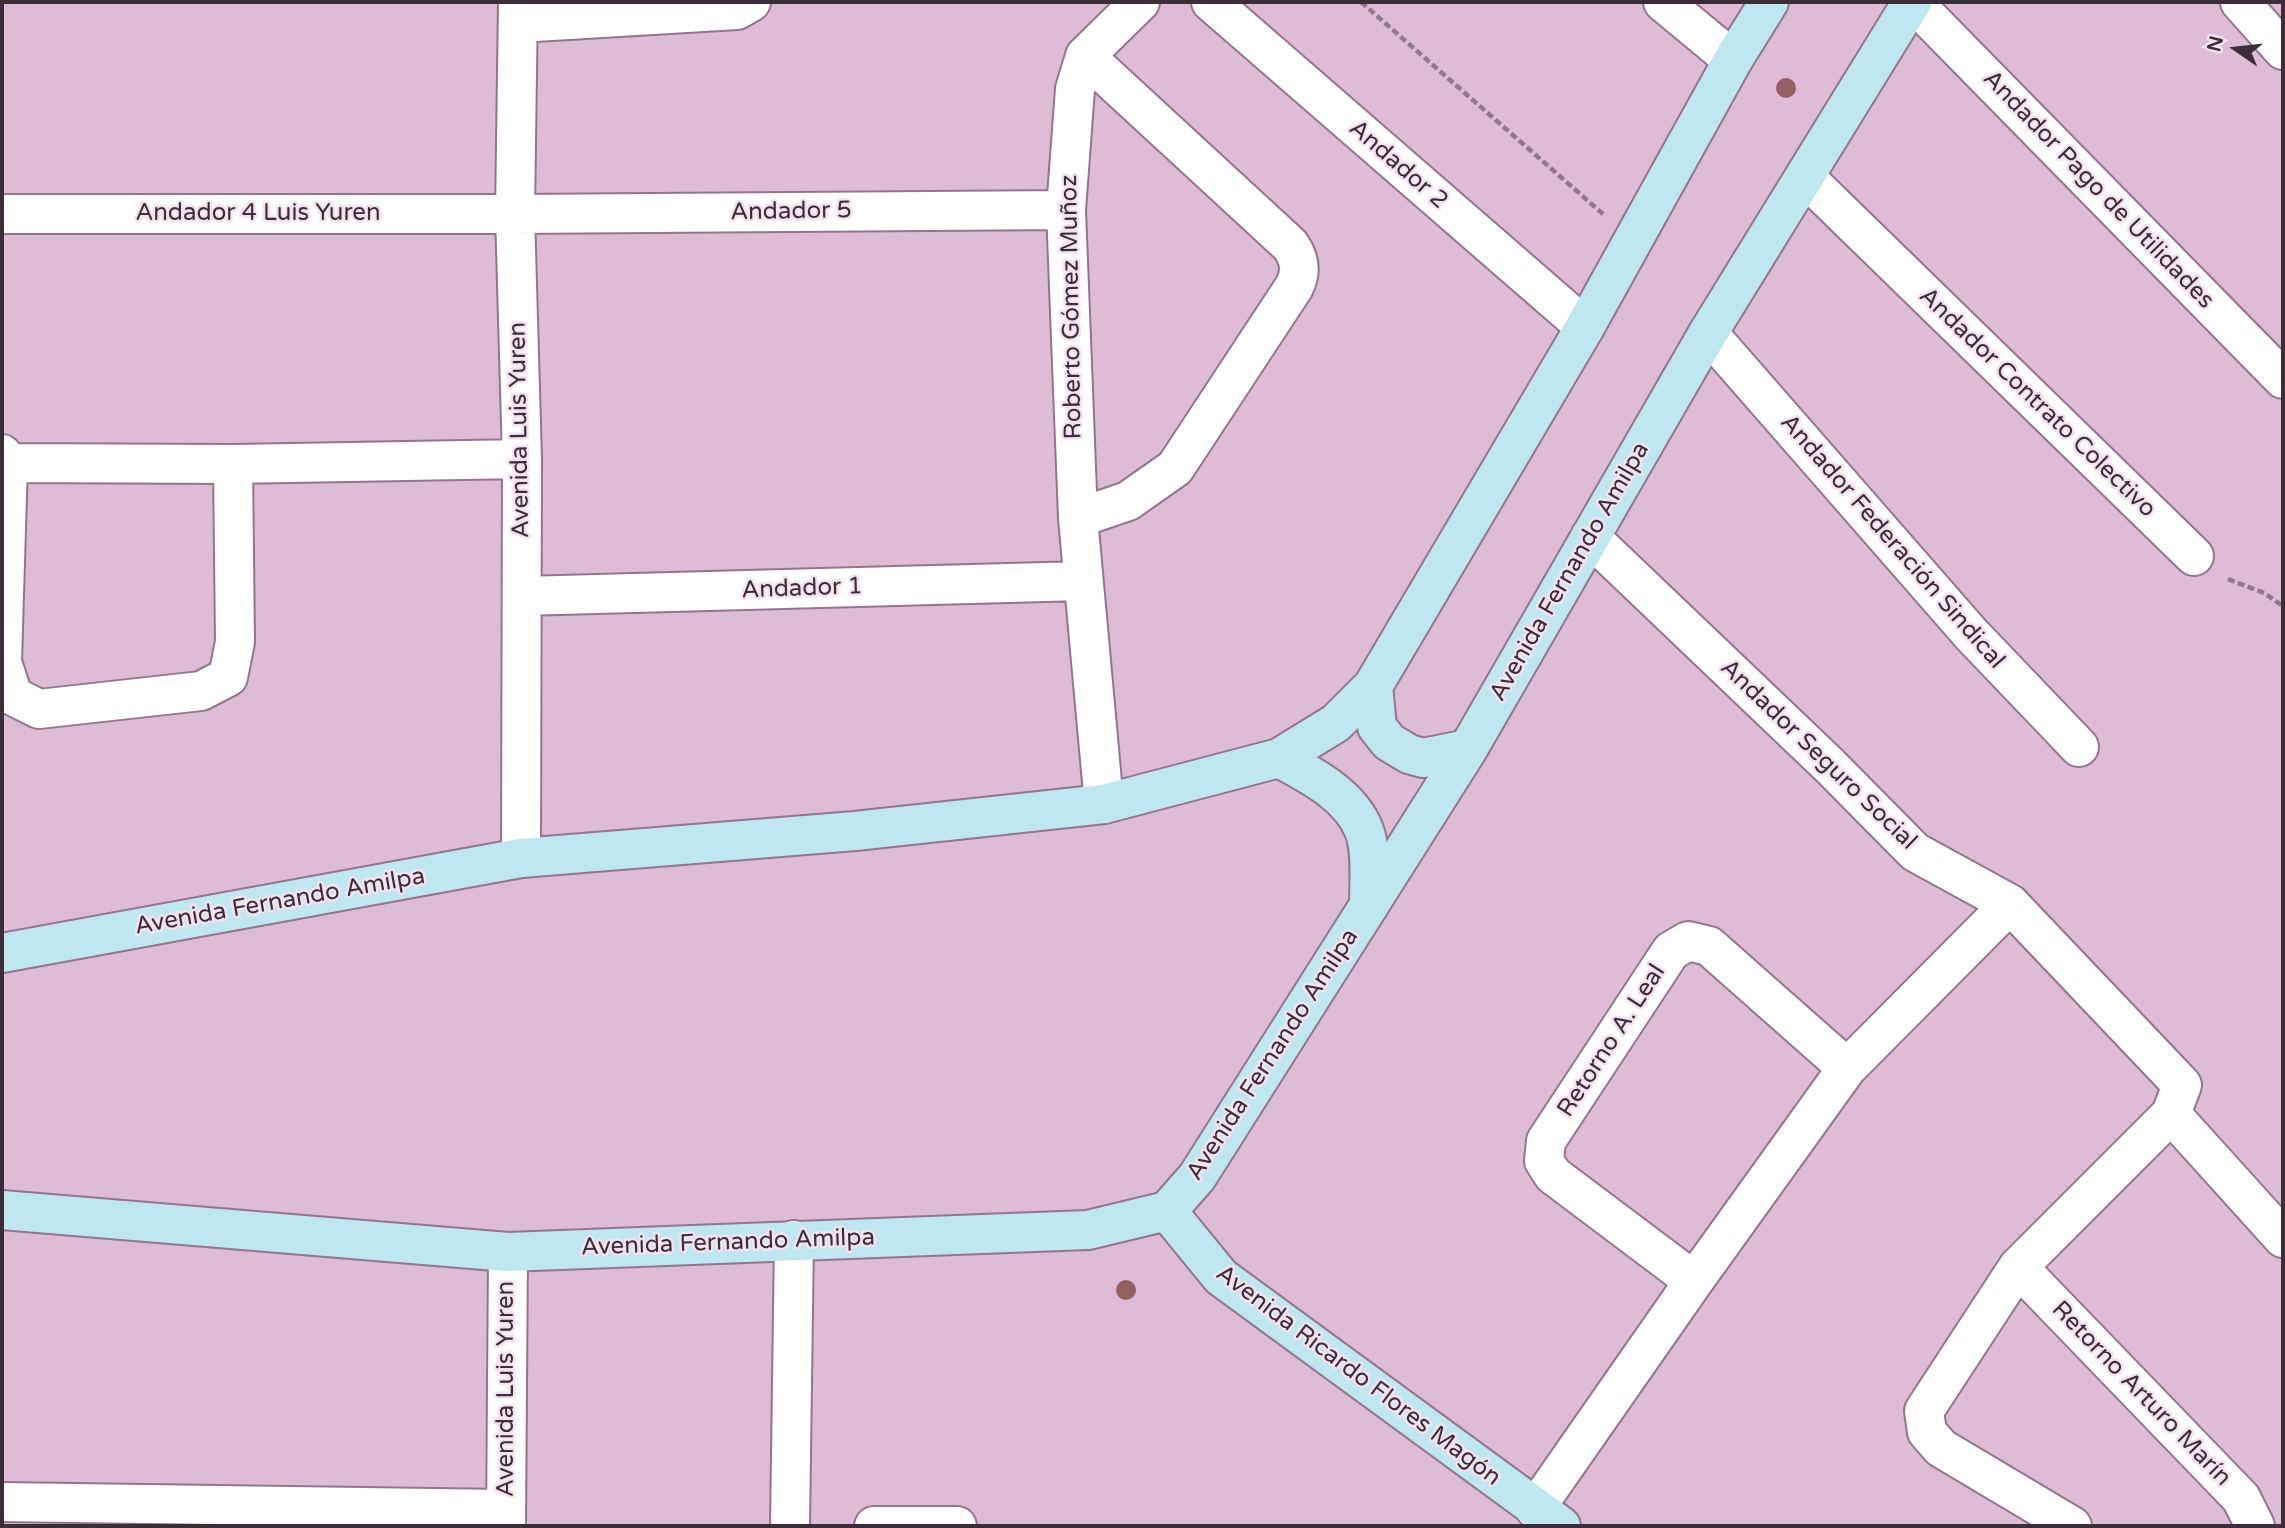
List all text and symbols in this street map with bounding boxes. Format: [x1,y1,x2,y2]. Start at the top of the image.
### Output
north arrow [2201,14,2271,84]
text: N [2203,34,2228,54]
street label: Andador Pago de Utilidades [1976,65,2220,315]
street label: Andador 2 [1343,114,1453,216]
street label: Roberto Gómez Muñoz [1055,174,1089,440]
street label: Andador 5 [730,197,852,227]
street label: Andador 4 Luis Yuren [135,200,381,228]
street label: Andador Contrato Colectivo [1913,282,2161,524]
street label: Avenida Luis Yuren [504,322,536,538]
street label: Andador Federación Sindical [1774,409,2010,675]
street label: Avenida Fernando Amilpa [1484,437,1656,707]
street label: Andador 1 [741,572,863,606]
street label: Andador Seguro Social [1714,654,1922,856]
street label: Avenida Fernando Amilpa [133,862,427,942]
street label: Avenida Fernando Amilpa [1181,924,1365,1186]
street label: Retorno A. Leal [1552,959,1672,1123]
street label: Avenida Fernando Amilpa [581,1223,875,1263]
street label: Avenida Ricardo Flores Magón [1210,1259,1506,1493]
street label: Avenida Luis Yuren [493,1281,521,1497]
street label: Retorno Arturo Marín [2045,1296,2237,1492]

